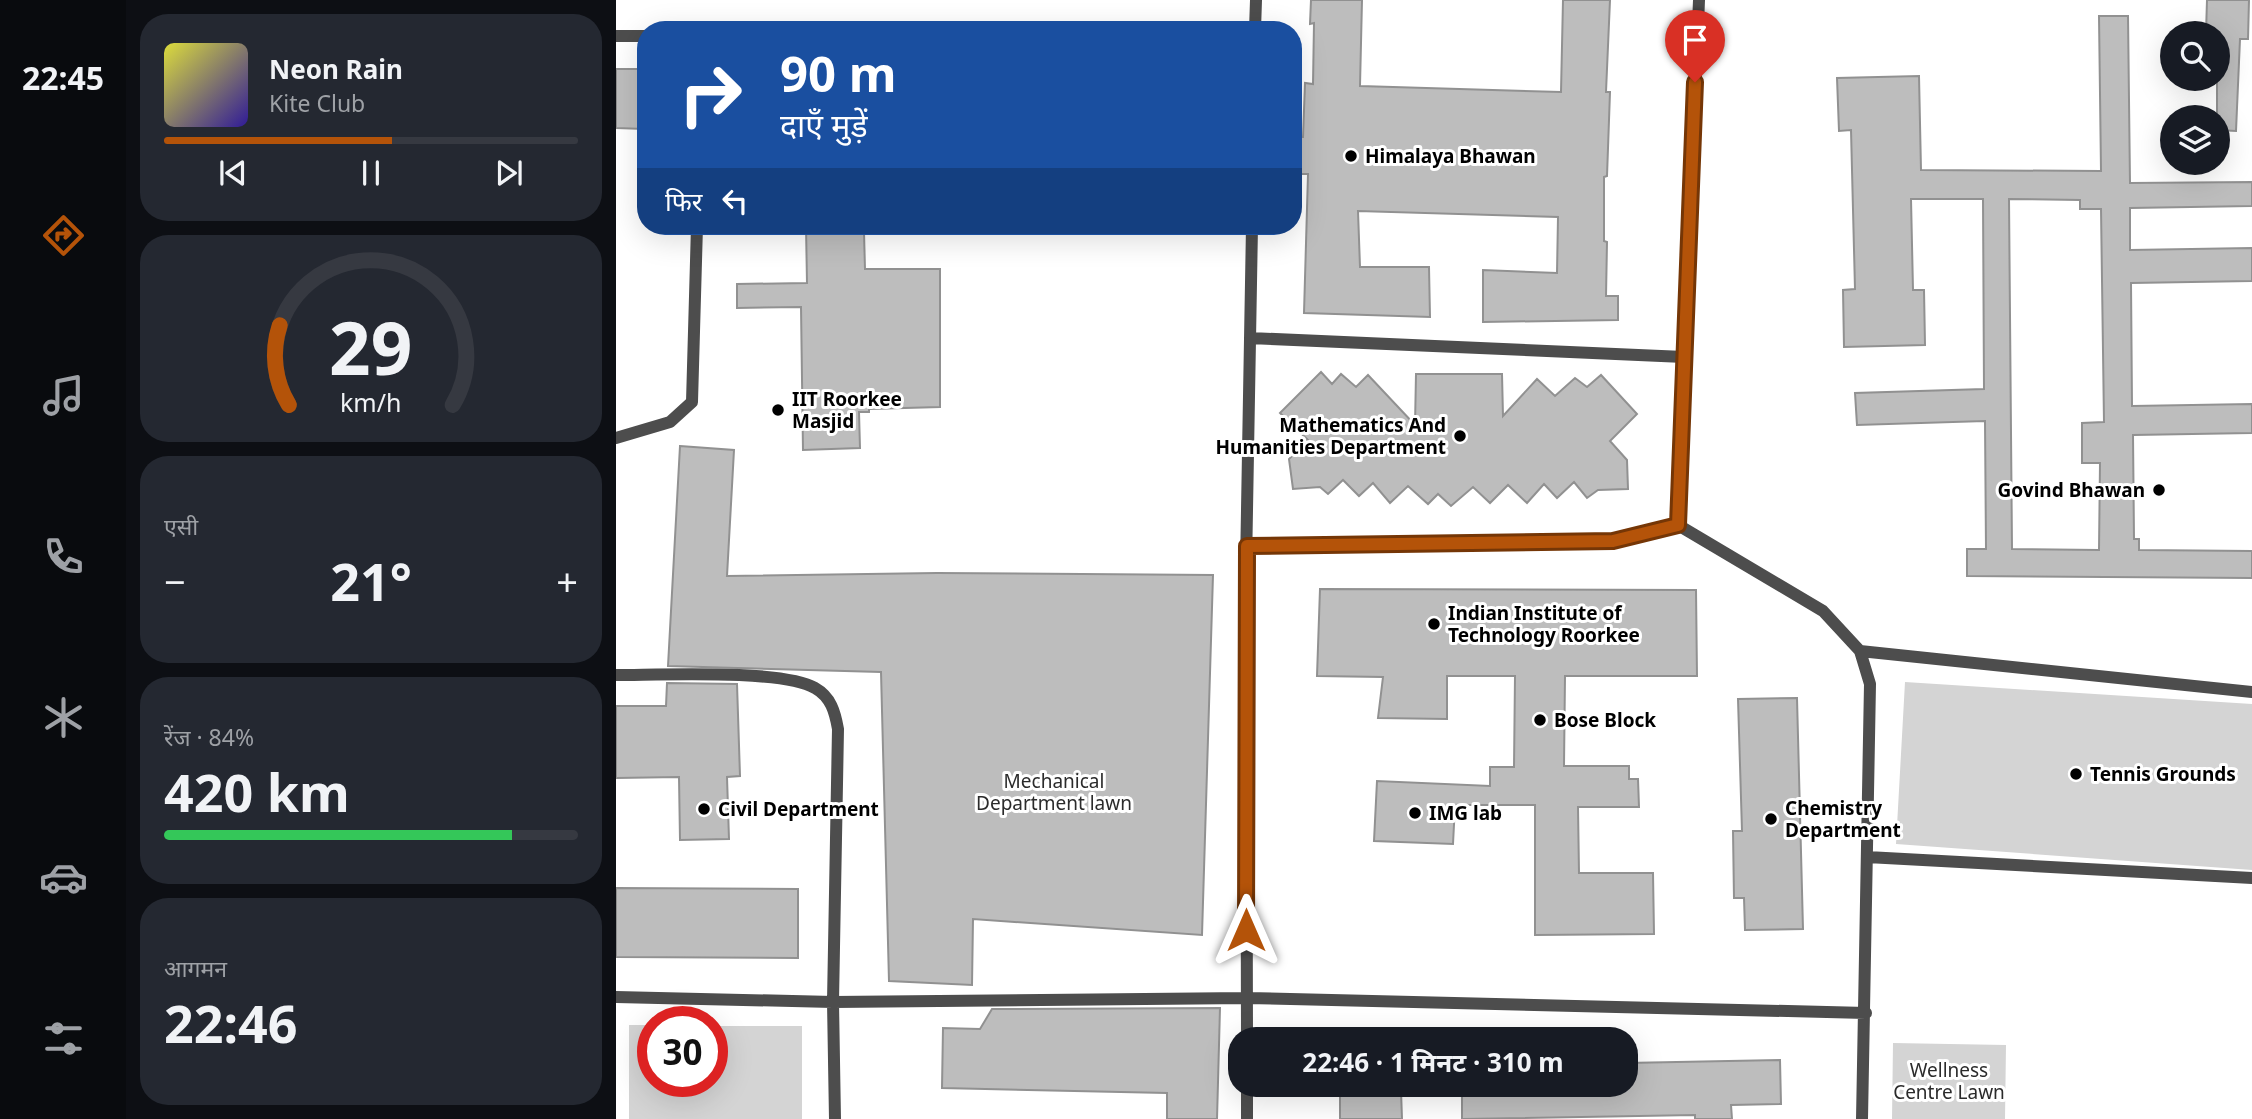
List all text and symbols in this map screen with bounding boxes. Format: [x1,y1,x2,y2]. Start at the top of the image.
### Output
pin [1665,10,1725,82]
icon: arrive [1676,21,1714,59]
map controls [2160,21,2230,175]
button: search [2160,21,2230,91]
text: 90 m [780,40,897,106]
icon: right [665,49,756,140]
text: Neon Rain [269,51,403,87]
text: 22:45 [22,56,104,99]
text: Kite Club [269,87,365,119]
text: दाएँ मुड़ें [780,103,868,146]
button: layers [2160,105,2230,175]
place label: Himalaya Bhawan [1365,143,1536,169]
marker: Himalaya Bhawan [1343,148,1359,164]
icon: previous [214,154,252,192]
icon: pause [352,154,390,192]
icon: next [490,154,528,192]
icon: left [716,182,754,220]
text: फिर [665,183,702,219]
icon: directions [39,211,88,260]
text: 29 [329,297,413,396]
icon: music [39,371,88,420]
text: km/h [340,384,402,418]
place label: IIT Roorkee Masjid [792,386,902,434]
marker: IIT Roorkee Masjid [770,402,786,418]
place label: Mathematics And Humanities Department [1216,412,1446,460]
marker: Mathematics And Humanities Department [1452,428,1468,444]
place label: Govind Bhawan [1998,477,2145,503]
marker: Govind Bhawan [2151,482,2167,498]
text: एसी [164,510,198,542]
icon: phone [39,532,88,581]
text: 21° [330,545,412,616]
text: − [164,555,186,607]
text: + [556,555,578,607]
place label: Indian Institute of Technology Roorkee [1448,600,1640,648]
marker: Indian Institute of Technology Roorkee [1426,616,1442,632]
icon: climate [39,693,88,742]
place label: Bose Block [1554,707,1656,733]
marker: Bose Block [1532,712,1548,728]
text: रेंज · 84% [164,721,254,753]
text: 420 km [164,756,350,827]
place label: Tennis Grounds [2090,761,2236,787]
marker: Tennis Grounds [2068,766,2084,782]
park label: Mechanical Department lawn [976,768,1132,816]
place label: Chemistry Department [1785,795,1901,843]
place label: Civil Department [718,796,879,822]
place label: IMG lab [1429,800,1502,826]
marker: Civil Department [696,801,712,817]
marker: IMG lab [1407,805,1423,821]
marker: Chemistry Department [1763,811,1779,827]
icon: car [39,853,88,902]
position arrow [1209,893,1283,967]
text: आगमन [164,952,227,984]
text: 22:46 [164,987,298,1058]
speed limit sign: 30 [637,1006,728,1097]
icon: filters [39,1014,88,1063]
text: 22:46 · 1 मिनट · 310 m [1302,1044,1564,1080]
park label: Wellness Centre Lawn [1893,1057,2005,1105]

